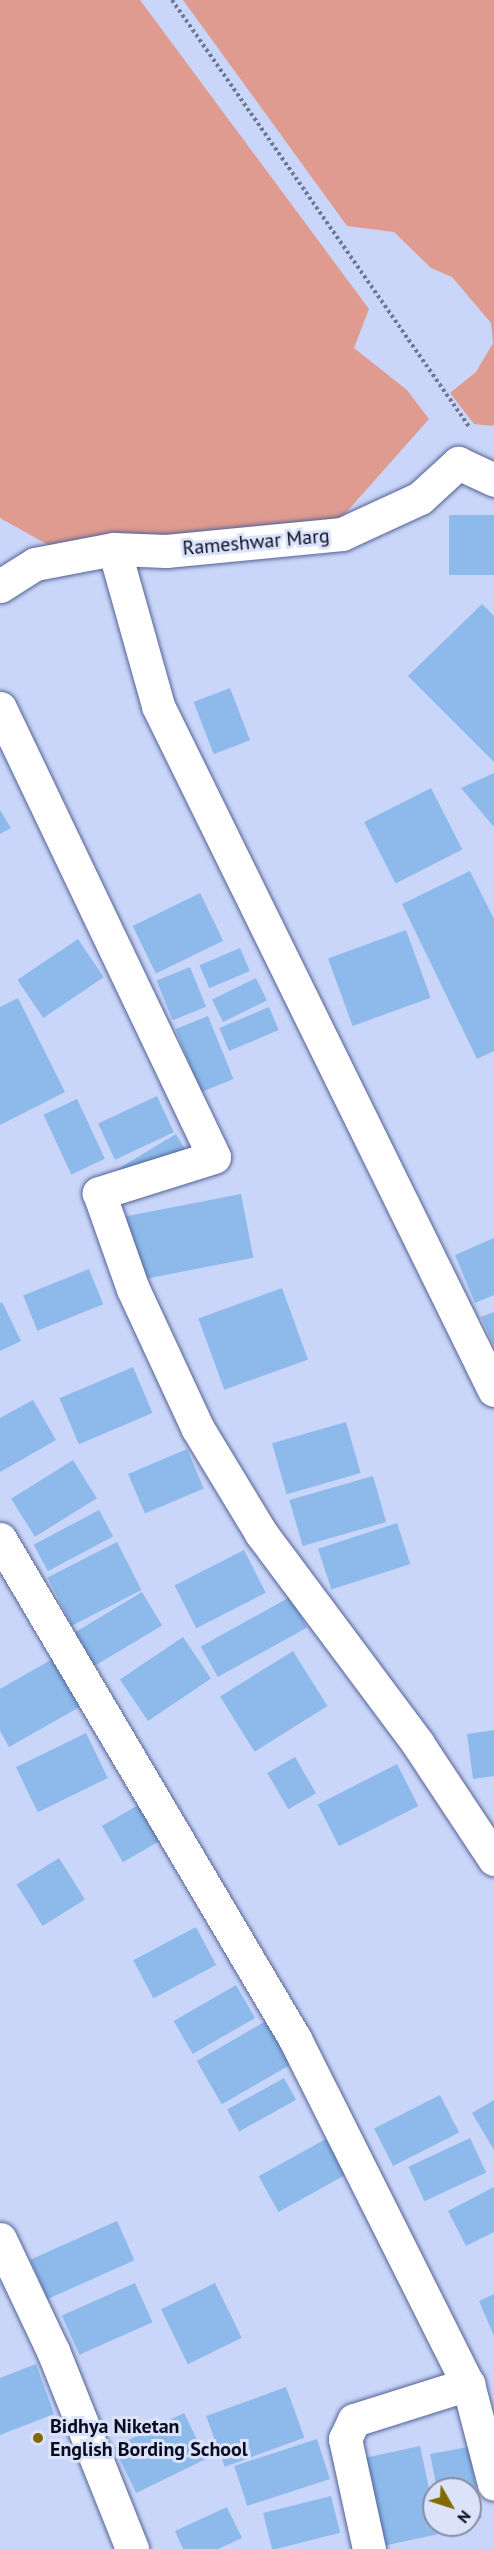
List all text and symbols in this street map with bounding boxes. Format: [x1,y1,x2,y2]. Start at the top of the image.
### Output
street label: Rameshwar Marg [182,524,330,560]
place label: Bidhya Niketan English Bording School [50,2414,248,2461]
marker: Bidhya Niketan English Bording School [31,2431,45,2445]
north arrow [422,2477,482,2537]
text: N [453,2507,476,2527]

